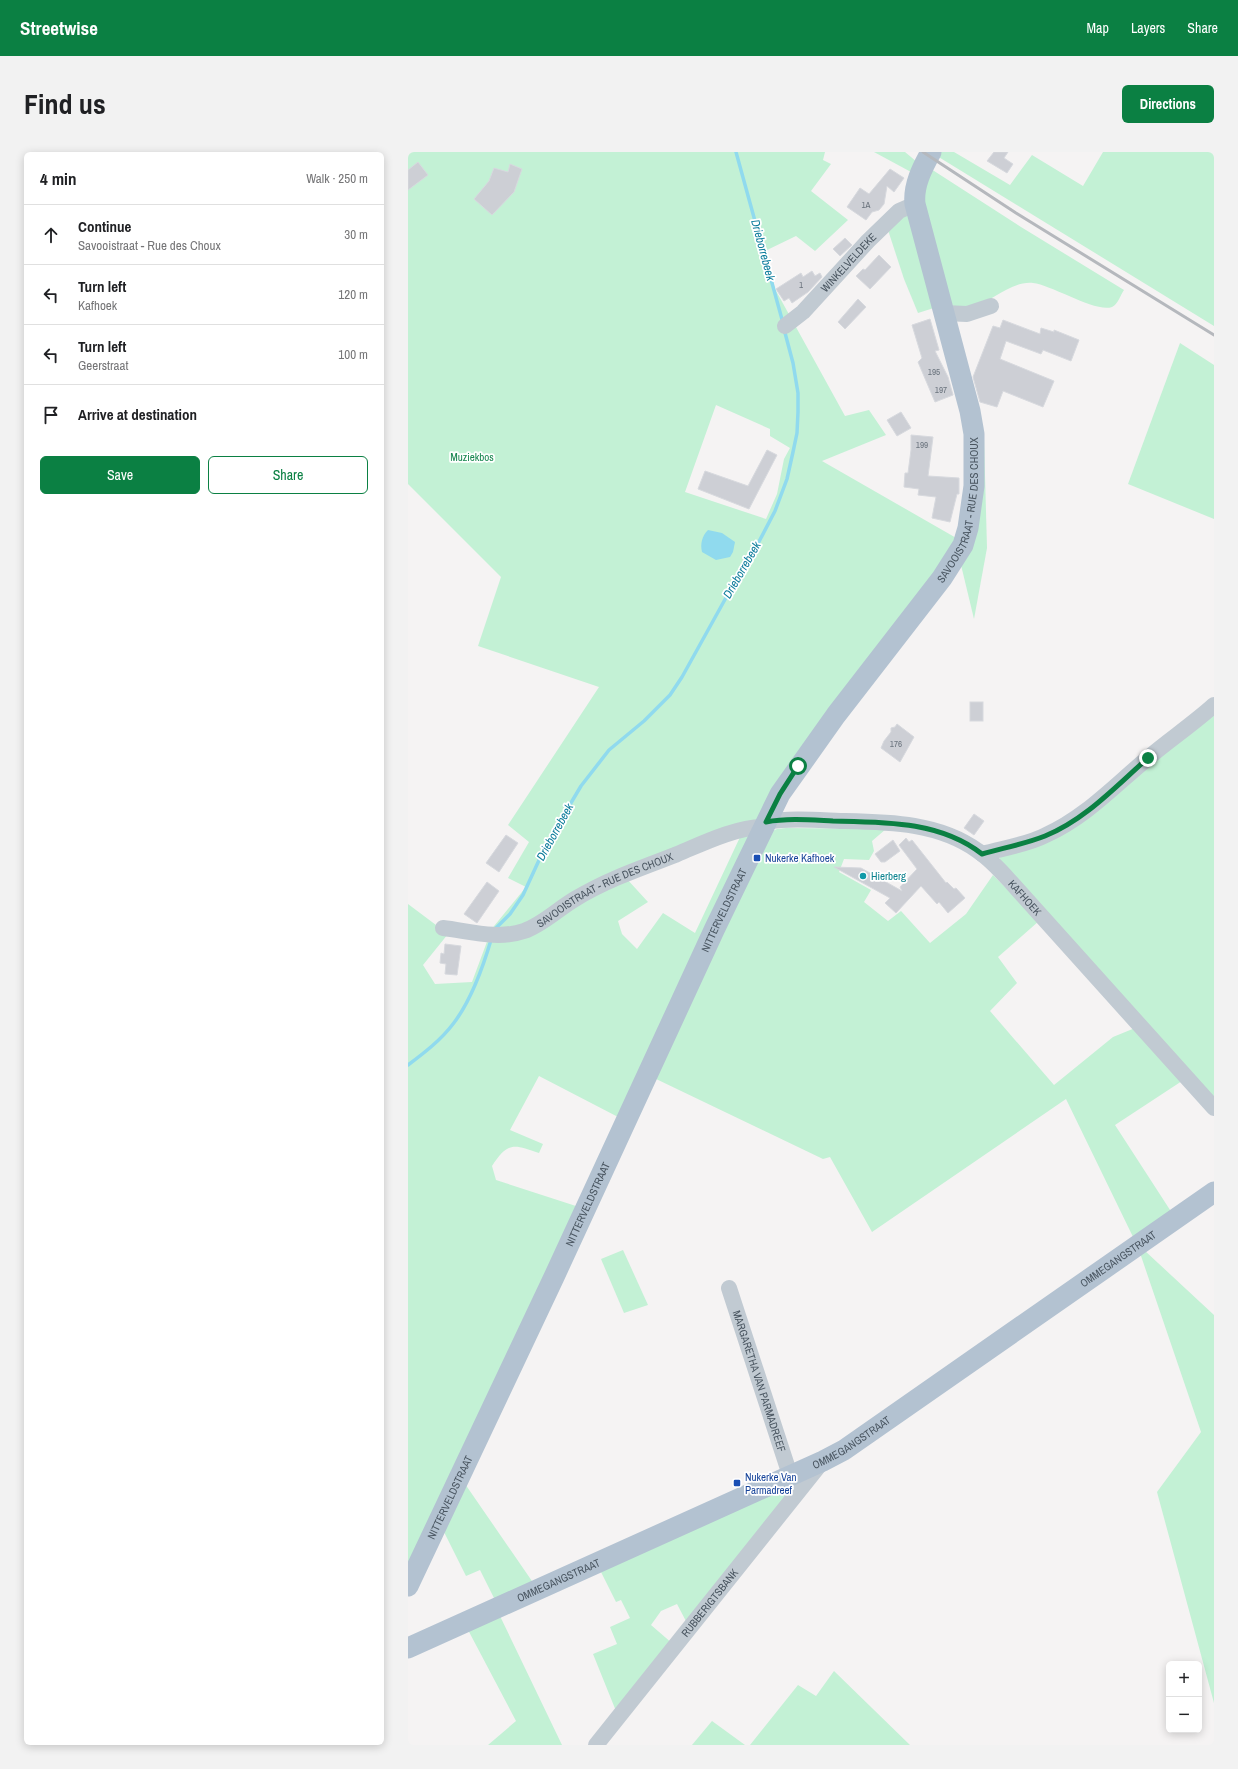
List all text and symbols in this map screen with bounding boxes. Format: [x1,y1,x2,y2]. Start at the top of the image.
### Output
text: Streetwise [20,15,98,41]
text: Map [1087,19,1109,37]
text: Layers [1131,19,1165,37]
text: Share [1187,19,1218,37]
text: Find us [24,85,106,123]
button: Directions [1122,85,1214,123]
text: 4 min [40,167,76,190]
text: Walk · 250 m [306,170,368,187]
house number: 1A [861,199,871,211]
text: Continue [78,216,131,237]
water label: Drieborrebeek [747,218,779,283]
icon: ahead [40,224,62,246]
text: 30 m [344,226,368,243]
street label: WINKELVELDEKE [818,230,879,295]
text: Savooistraat - Rue des Choux [78,237,221,254]
text: Turn left [78,276,126,297]
house number: 1 [799,279,803,291]
icon: left [40,284,62,306]
text: 120 m [338,286,368,303]
text: Kafhoek [78,297,117,314]
text: Turn left [78,336,126,357]
icon: left [40,344,62,366]
text: 100 m [338,346,368,363]
text: Geerstraat [78,357,128,374]
house number: 195 [928,366,940,378]
house number: 197 [935,384,947,396]
icon: arrive [40,404,62,426]
text: Arrive at destination [78,404,197,425]
street label: SAVOOISTRAAT - RUE DES CHOUX [934,437,981,586]
house number: 199 [916,439,928,451]
park label: Muziekbos [450,450,494,464]
button: Save [40,456,200,494]
button: Share [208,456,368,494]
water label: Drieborrebeek [719,538,765,601]
house number: 176 [890,738,902,750]
route end [1139,749,1157,767]
route start [789,757,807,775]
water label: Drieborrebeek [533,800,578,863]
street label: SAVOOISTRAAT - RUE DES CHOUX [534,849,675,931]
place label: Nukerke Kafhoek [765,851,835,865]
marker: Nukerke Kafhoek [752,853,762,863]
street label: NITTERVELDSTRAAT [698,866,750,954]
place label: Hierberg [871,869,906,883]
marker: Hierberg [858,871,868,881]
street label: KAFHOEK [1005,877,1045,918]
street label: NITTERVELDSTRAAT [562,1159,613,1248]
street label: OMMEGANGSTRAAT [1077,1227,1159,1290]
street label: MARGARETHA VAN PARMADREEF [730,1309,789,1454]
street label: OMMEGANGSTRAAT [810,1413,893,1472]
street label: NITTERVELDSTRAAT [424,1453,476,1542]
place label: Nukerke Van Parmadreef [745,1470,796,1497]
marker: Nukerke Van Parmadreef [732,1478,742,1488]
street label: OMMEGANGSTRAAT [515,1555,603,1605]
street label: RUBBERIGTSBANK [678,1566,741,1640]
map controls [1166,1661,1202,1733]
button: + [1166,1661,1202,1697]
button: − [1166,1697,1202,1733]

